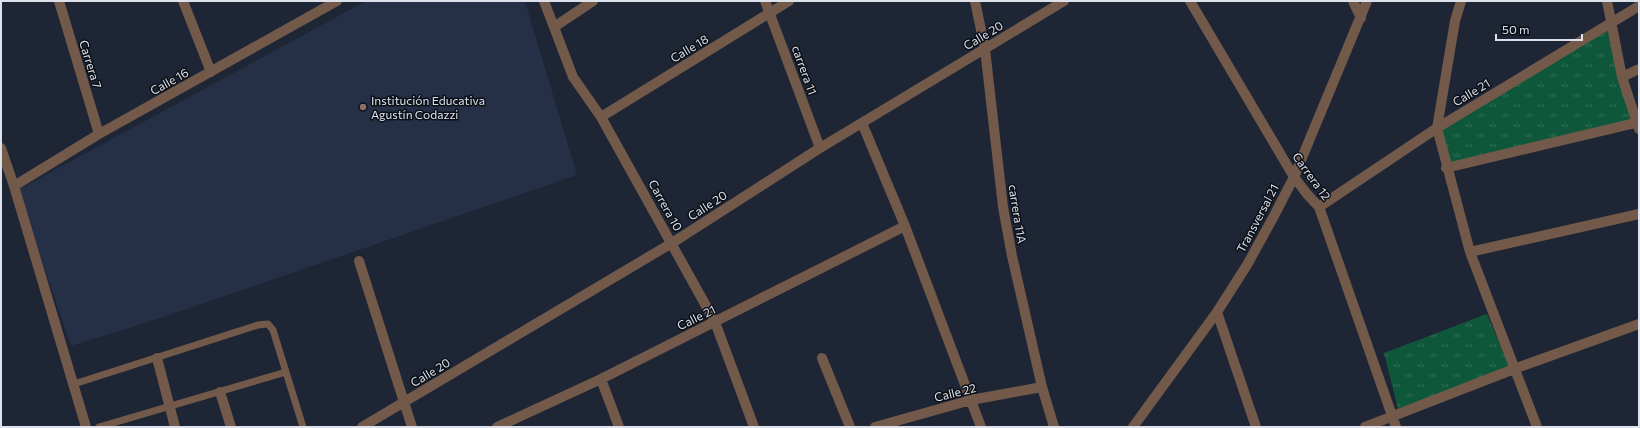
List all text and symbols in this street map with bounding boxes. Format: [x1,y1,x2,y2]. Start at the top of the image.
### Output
scale bar [1496,16,1582,42]
street label: Calle 20 [961,18,1005,52]
text: 50 m [1502,22,1530,36]
street label: Calle 18 [668,31,710,65]
street label: Carrera 7 [77,38,105,90]
street label: carrera 11 [790,43,820,97]
street label: Calle 16 [147,65,191,97]
street label: Calle 21 [1450,75,1492,109]
place label: Institución Educativa Agustín Codazzi [371,93,485,121]
marker: Institución Educativa Agustín Codazzi [358,102,368,112]
street label: Carrera 12 [1290,150,1334,203]
street label: Carrera 10 [646,177,686,233]
street label: Transversal 21 [1233,181,1281,255]
street label: carrera 11A [1006,183,1030,245]
street label: Calle 20 [685,187,729,223]
street label: Calle 21 [674,302,718,332]
street label: Calle 20 [408,355,452,389]
street label: Calle 22 [933,380,978,404]

